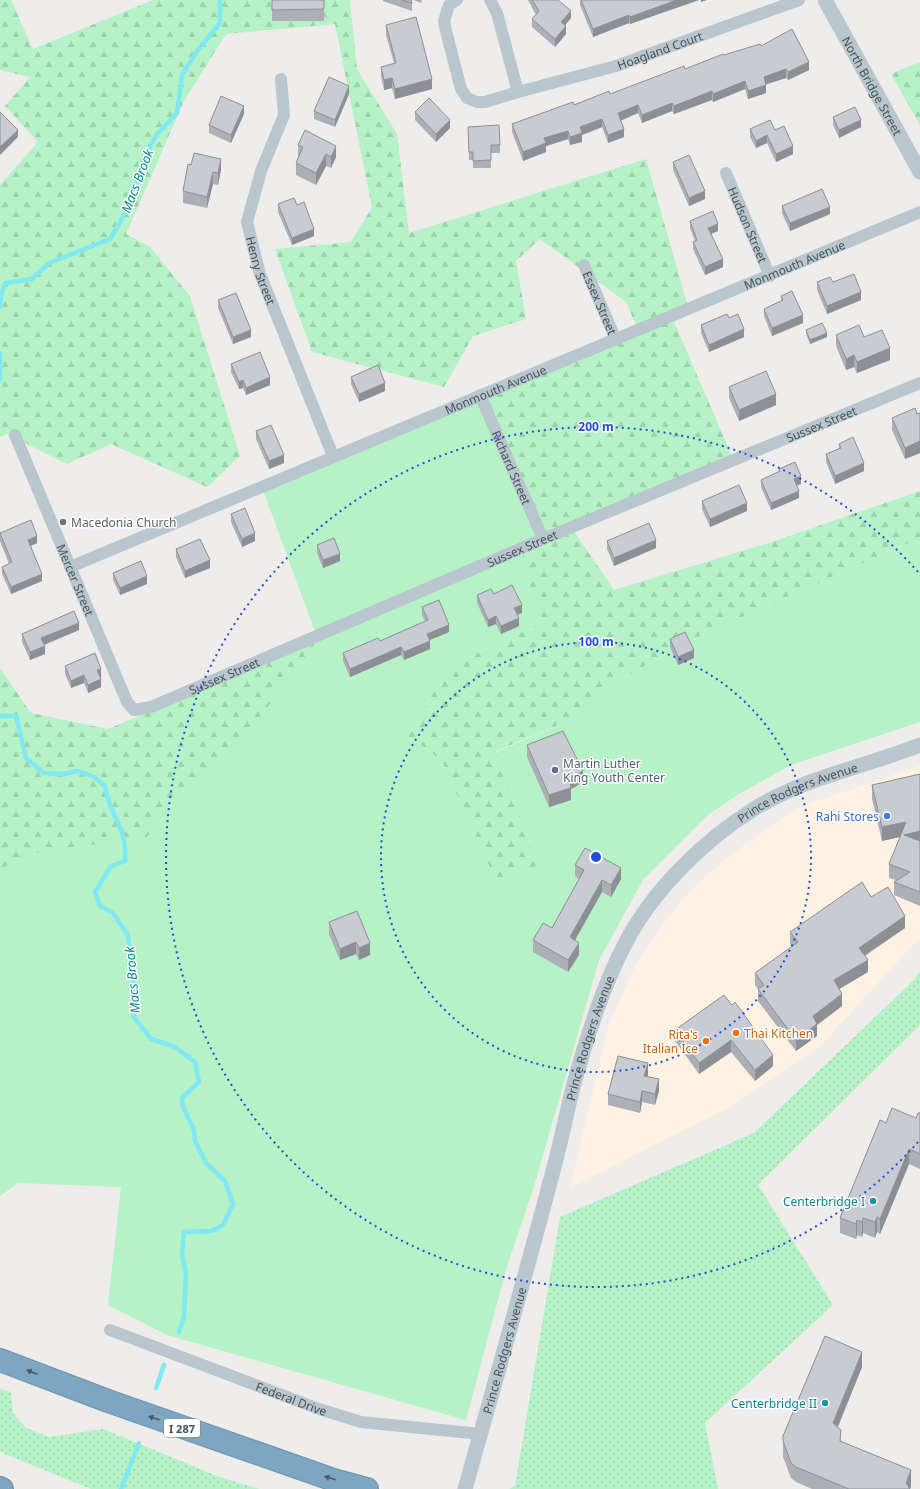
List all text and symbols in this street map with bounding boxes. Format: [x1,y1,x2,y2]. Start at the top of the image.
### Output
street label: Hoagland Court [615,27,706,73]
street label: North Bridge Street [838,33,907,139]
water label: Macs Brook [117,146,158,216]
street label: Hudson Street [724,184,772,266]
street label: Henry Street [242,234,280,308]
street label: Monmouth Avenue [741,236,848,293]
street label: Essex Street [579,268,621,338]
street label: Monmouth Avenue [442,360,549,418]
street label: Sussex Street [783,401,860,446]
text: 200 m [578,418,614,435]
street label: Richard Street [488,428,536,508]
place label: Macedonia Church [71,514,176,531]
marker: Macedonia Church [58,517,68,527]
street label: Sussex Street [484,525,560,571]
street label: Mercer Street [53,541,99,619]
text: 100 m [578,633,614,650]
street label: Sussex Street [186,653,263,698]
place label: Martin Luther King Youth Center [563,755,665,786]
street label: Prince Rodgers Avenue [734,758,860,826]
marker: Martin Luther King Youth Center [550,765,560,775]
place label: Rahi Stores [816,808,879,825]
marker: Rahi Stores [882,811,892,821]
centre of rings [589,850,603,864]
water label: Macs Brook [120,945,144,1014]
street label: Prince Rodgers Avenue [562,972,618,1102]
place label: Thai Kitchen [744,1025,813,1042]
place label: Rita's Italian Ice [643,1026,698,1057]
marker: Thai Kitchen [731,1028,741,1038]
marker: Rita's Italian Ice [701,1036,711,1046]
place label: Centerbridge I [783,1193,865,1210]
marker: Centerbridge I [868,1196,878,1206]
street label: Prince Rodgers Avenue [478,1285,530,1416]
one-way arrow [26,1369,38,1375]
street label: Federal Drive [254,1377,329,1420]
place label: Centerbridge II [731,1395,817,1412]
marker: Centerbridge II [820,1398,830,1408]
one-way arrow [147,1414,159,1420]
road number: I 287 [164,1419,200,1437]
one-way arrow [323,1475,335,1481]

